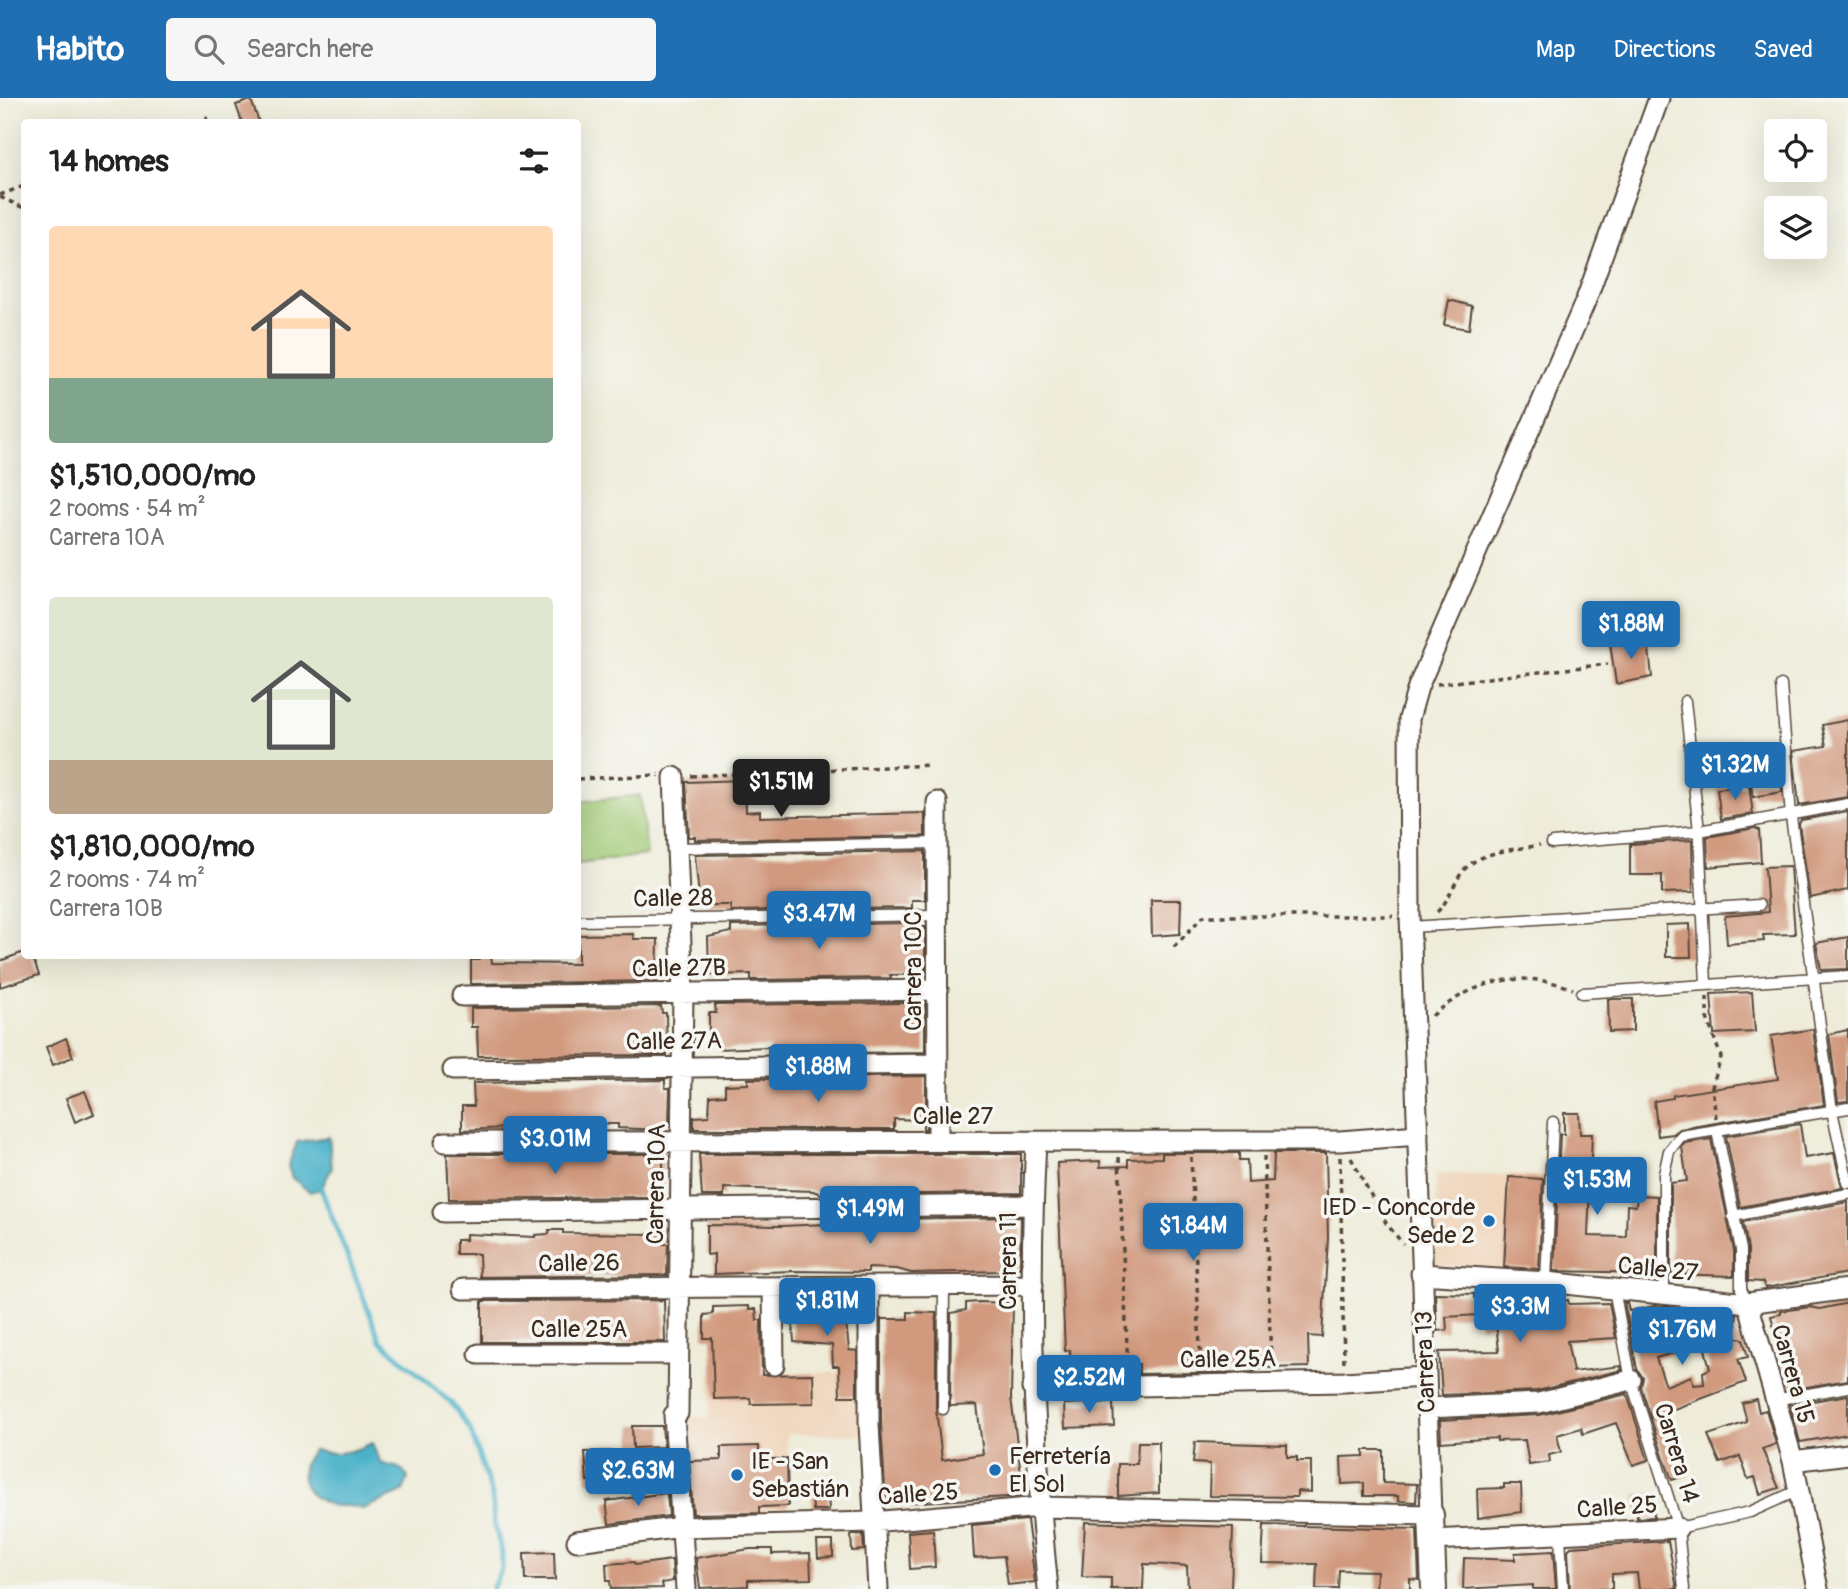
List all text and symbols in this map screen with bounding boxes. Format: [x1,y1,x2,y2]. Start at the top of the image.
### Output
search box [166,18,656,81]
text: Habito [35,29,124,70]
icon: search [190,30,228,68]
text: Search here [246,33,373,65]
text: Map [1536,35,1576,64]
text: Directions [1614,35,1715,64]
text: Saved [1753,35,1813,64]
map controls [1764,119,1827,259]
button: locate [1764,119,1827,182]
icon: filters [515,142,553,180]
text: 14 homes [49,143,169,180]
button: layers [1764,196,1827,259]
icon: home [238,271,364,397]
text: $1,510,000/mo [49,457,256,494]
text: 2 rooms · 54 m² [49,494,206,523]
text: Carrera 10A [49,523,165,552]
pin: $1.88M [1574,602,1688,661]
text: $1.88M [1598,609,1664,638]
icon: home [238,642,364,768]
pin: $1.32M [1678,742,1792,802]
text: $1.32M [1701,750,1769,779]
pin: $1.51M [724,760,838,819]
text: $1.51M [749,767,813,796]
text: $1,810,000/mo [49,828,255,865]
text: 2 rooms · 74 m² [49,865,205,894]
street label: Calle 28 [633,883,713,914]
pin: $3.47M [762,892,876,951]
text: Carrera 10B [49,894,163,923]
text: $3.47M [783,899,855,928]
street label: Carrera 10C [899,911,928,1031]
street label: Calle 27B [632,953,726,984]
street label: Calle 27A [626,1026,722,1057]
pin: $1.88M [761,1044,875,1104]
text: $1.88M [785,1052,851,1081]
street label: Calle 27 [913,1102,994,1131]
pin: $3.01M [498,1116,612,1176]
street label: Carrera 10A [641,1123,672,1245]
text: $3.01M [519,1124,591,1153]
pin: $1.53M [1540,1158,1654,1217]
text: $1.53M [1563,1165,1631,1194]
pin: $1.49M [813,1186,927,1246]
place label: IED - Concorde Sede 2 [1322,1193,1475,1250]
text: $1.49M [836,1194,904,1223]
pin: $1.84M [1136,1204,1250,1263]
text: $1.84M [1159,1211,1227,1240]
street label: Carrera 11 [994,1212,1023,1310]
marker: IED - Concorde Sede 2 [1481,1213,1497,1229]
street label: Calle 26 [538,1248,620,1279]
street label: Calle 27 [1616,1251,1700,1288]
pin: $1.81M [770,1278,884,1338]
pin: $3.3M [1471,1284,1569,1344]
text: $1.81M [795,1286,859,1315]
text: $3.3M [1490,1292,1550,1321]
pin: $1.76M [1625,1308,1739,1367]
street label: Carrera 13 [1409,1310,1442,1414]
street label: Calle 25A [531,1315,627,1344]
text: $1.76M [1648,1315,1716,1344]
street label: Carrera 15 [1765,1321,1820,1427]
street label: Calle 25A [1180,1344,1276,1375]
pin: $2.52M [1032,1356,1146,1415]
text: $2.52M [1053,1363,1125,1392]
street label: Carrera 14 [1648,1400,1705,1507]
place label: Ferretería El Sol [1009,1442,1111,1499]
place label: IE - San Sebastián [751,1447,849,1504]
pin: $2.63M [581,1448,695,1508]
text: $2.63M [601,1456,675,1485]
marker: Ferretería El Sol [987,1462,1003,1478]
marker: IE - San Sebastián [729,1467,745,1483]
street label: Calle 25 [877,1477,959,1512]
street label: Calle 25 [1576,1490,1658,1525]

